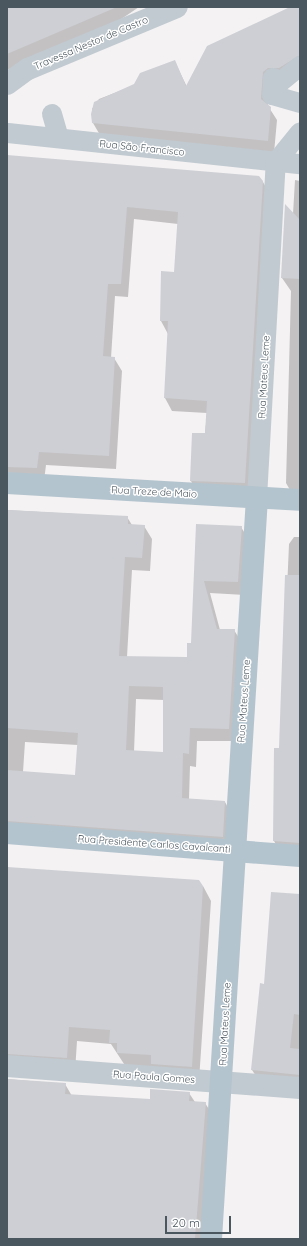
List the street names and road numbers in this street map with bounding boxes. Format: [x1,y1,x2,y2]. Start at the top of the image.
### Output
street label: Travessa Nestor de Castro [32,14,150,72]
street label: Rua São Francisco [99,138,185,158]
street label: Rua Mateus Leme [256,335,272,419]
street label: Rua Treze de Maio [111,484,197,500]
street label: Rua Mateus Leme [235,659,253,743]
street label: Rua Presidente Carlos Cavalcanti [77,833,231,855]
street label: Rua Mateus Leme [217,982,233,1066]
street label: Rua Paula Gomes [113,1068,195,1086]

